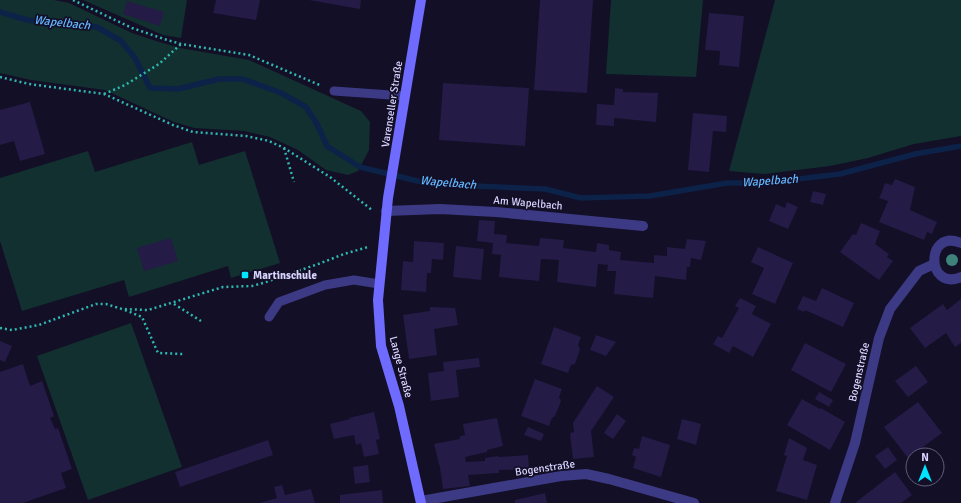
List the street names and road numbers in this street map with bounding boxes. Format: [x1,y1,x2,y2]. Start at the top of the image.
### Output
street label: Varenseller Straße [379,60,405,148]
street label: Am Wapelbach [493,193,563,213]
street label: Lange Straße [387,335,415,399]
street label: Bogenstraße [846,341,872,403]
street label: Bogenstraße [514,457,576,479]

